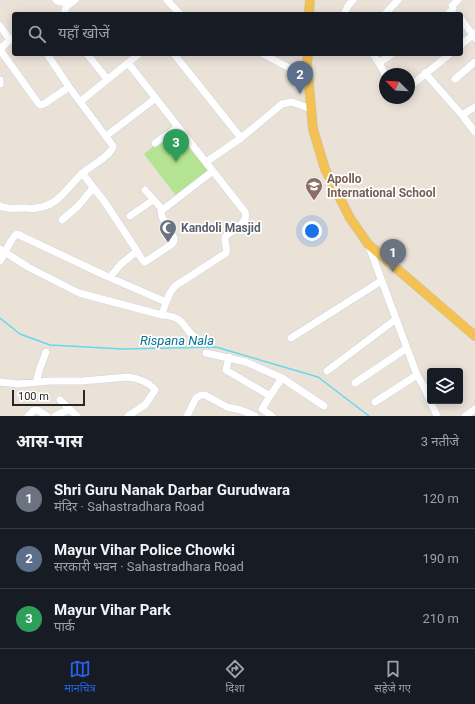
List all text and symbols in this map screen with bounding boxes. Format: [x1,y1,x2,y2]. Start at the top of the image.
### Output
search box [12,12,463,56]
icon: search [26,23,48,45]
text: यहाँ खोजें [58,24,110,42]
pin: 2 [287,61,313,94]
north arrow [379,68,415,104]
pin: 3 [163,129,189,162]
place label: Apollo International School [327,172,436,200]
school or university icon: Apollo International School [304,176,324,201]
mosque icon: Kandoli Masjid [158,218,178,243]
place label: Kandoli Masjid [181,221,261,235]
your location [302,221,322,241]
pin: 1 [380,239,406,272]
water label: Rispana Nala [140,333,214,348]
map controls [427,368,463,404]
button: layers [427,368,463,404]
scale bar [12,388,85,407]
text: 100 m [18,390,49,403]
text: आस-पास [16,431,83,451]
text: 3 नतीजे [421,434,459,449]
text: Shri Guru Nanak Darbar Gurudwara [54,481,290,499]
text: 1 [25,491,33,506]
text: 120 m [422,491,459,506]
text: मंदिर · Sahastradhara Road [54,499,204,514]
text: Mayur Vihar Police Chowki [54,541,235,559]
text: 2 [25,551,33,566]
text: 190 m [422,551,459,566]
text: सरकारी भवन · Sahastradhara Road [54,559,244,574]
text: Mayur Vihar Park [54,601,171,619]
text: 3 [25,611,33,626]
text: 210 m [422,611,459,626]
text: पार्क [54,619,75,634]
tab: मानचित्र [64,658,96,696]
tab: दिशा [224,658,246,696]
tab: सहेजे गए [374,658,411,696]

